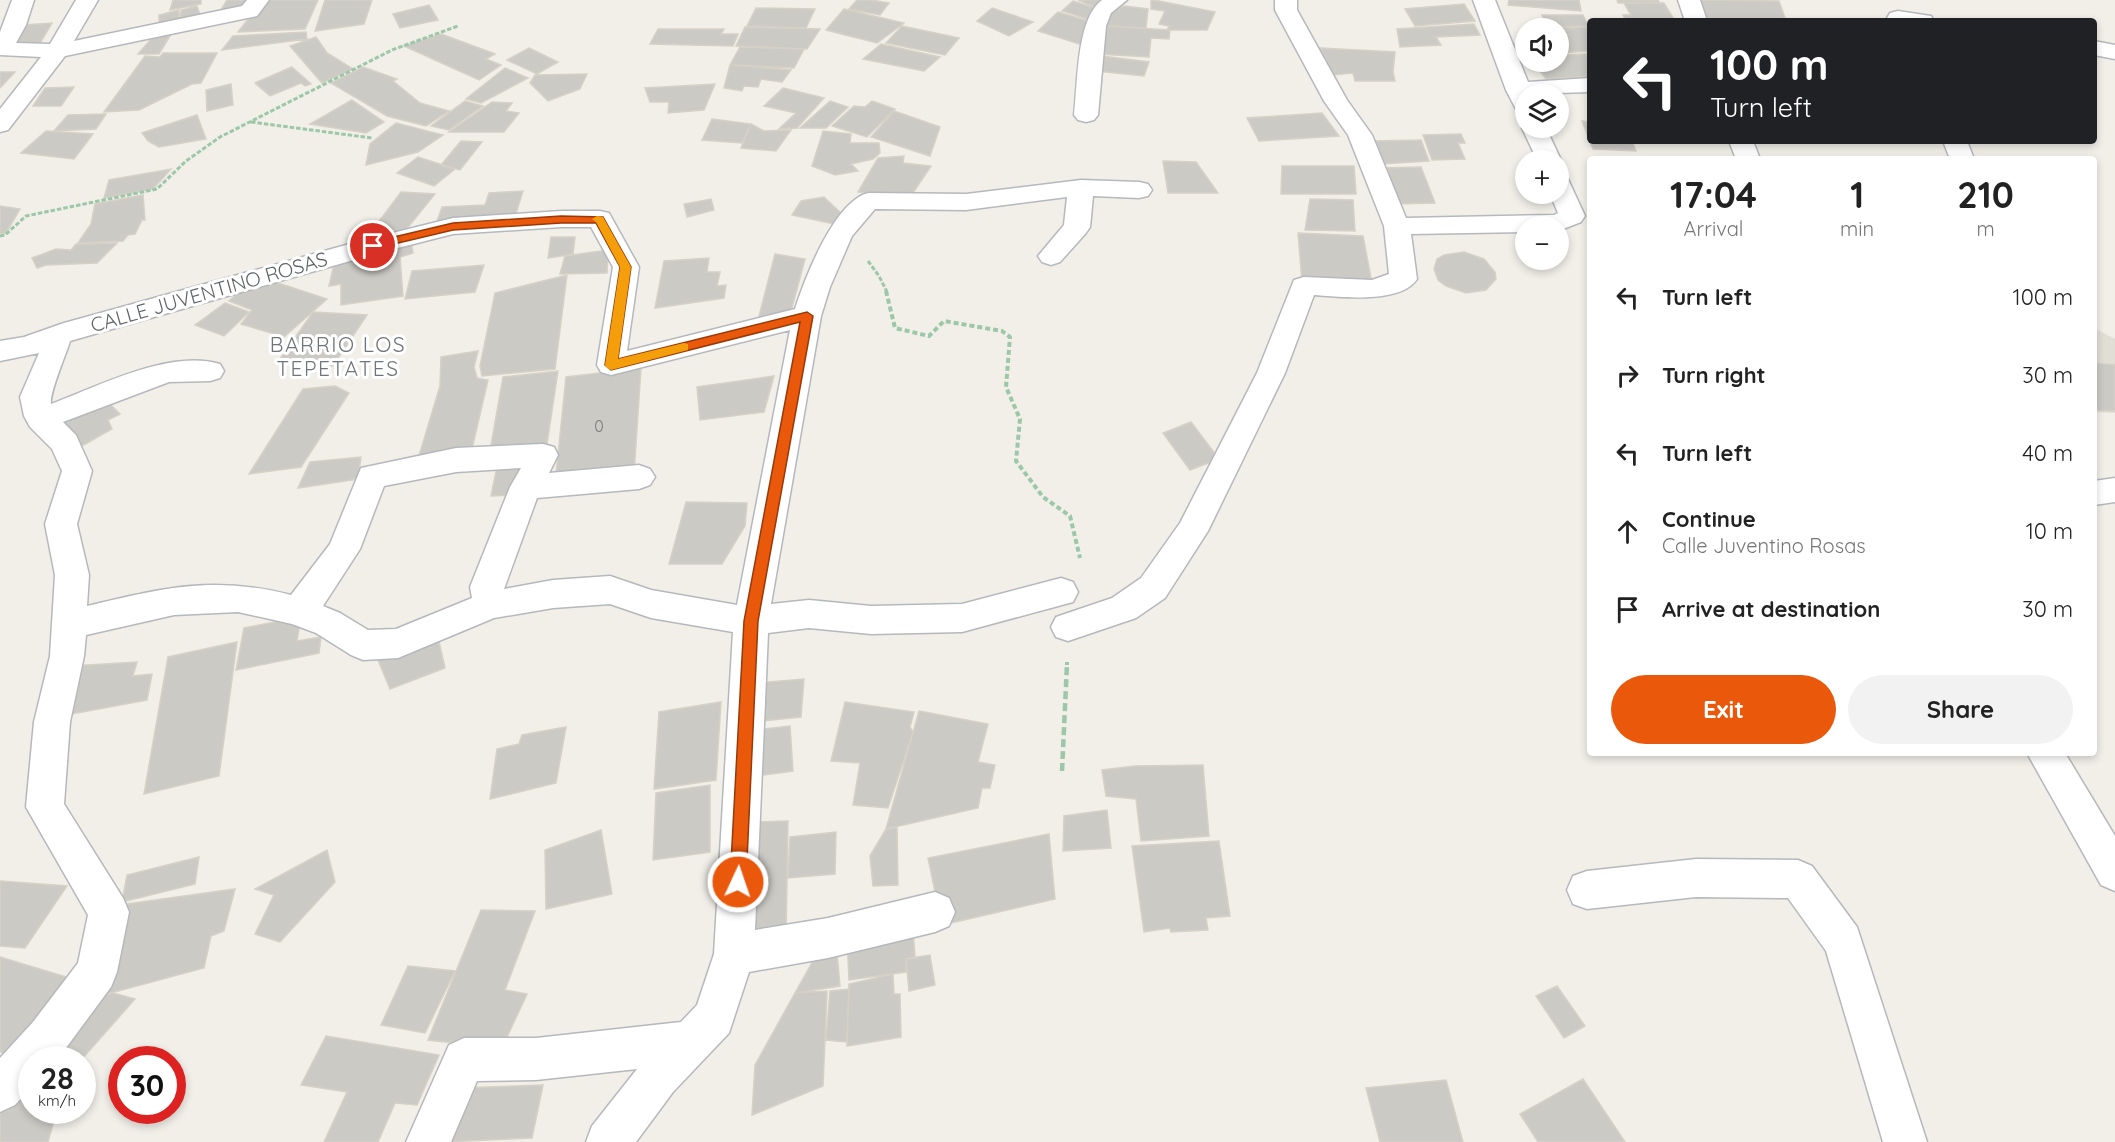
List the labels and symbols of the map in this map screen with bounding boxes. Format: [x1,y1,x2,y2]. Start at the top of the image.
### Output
pin [347,220,398,271]
street label: CALLE JUVENTINO ROSAS [87,246,330,337]
district label: BARRIO LOS TEPETATES [270,331,406,381]
house number: 0 [594,416,604,436]
position arrow [706,850,770,914]
speed limit sign: 30 [108,1046,186,1124]

